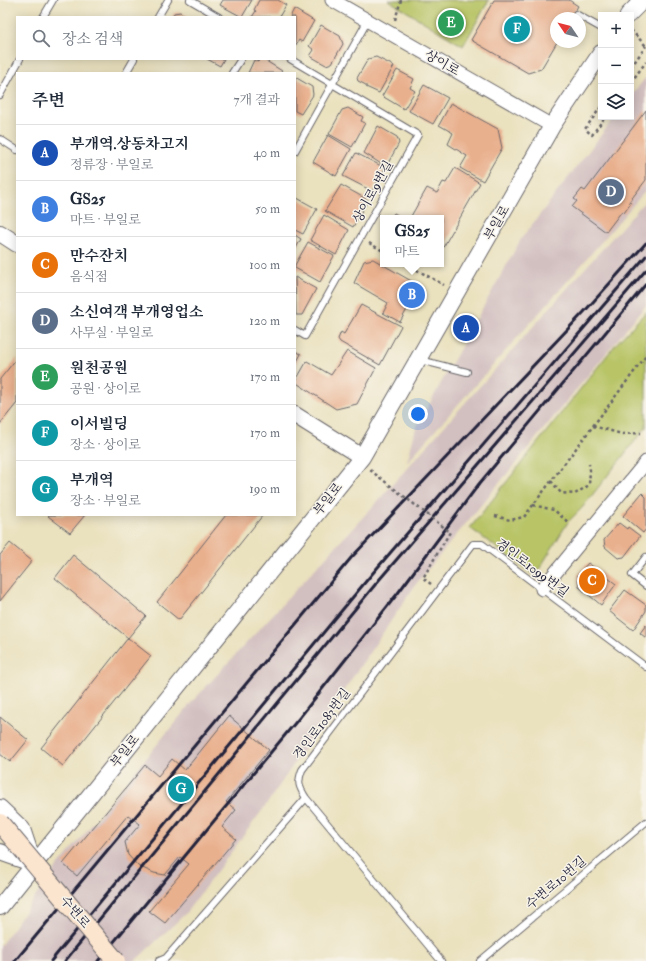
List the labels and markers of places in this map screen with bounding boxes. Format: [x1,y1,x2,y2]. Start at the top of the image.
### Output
pin: E [438,8,464,38]
pin: F [504,14,530,44]
pin: D [598,177,624,207]
pin: B [399,280,425,310]
pin: A [453,313,479,343]
pin: C [579,566,605,596]
pin: G [168,774,194,804]

